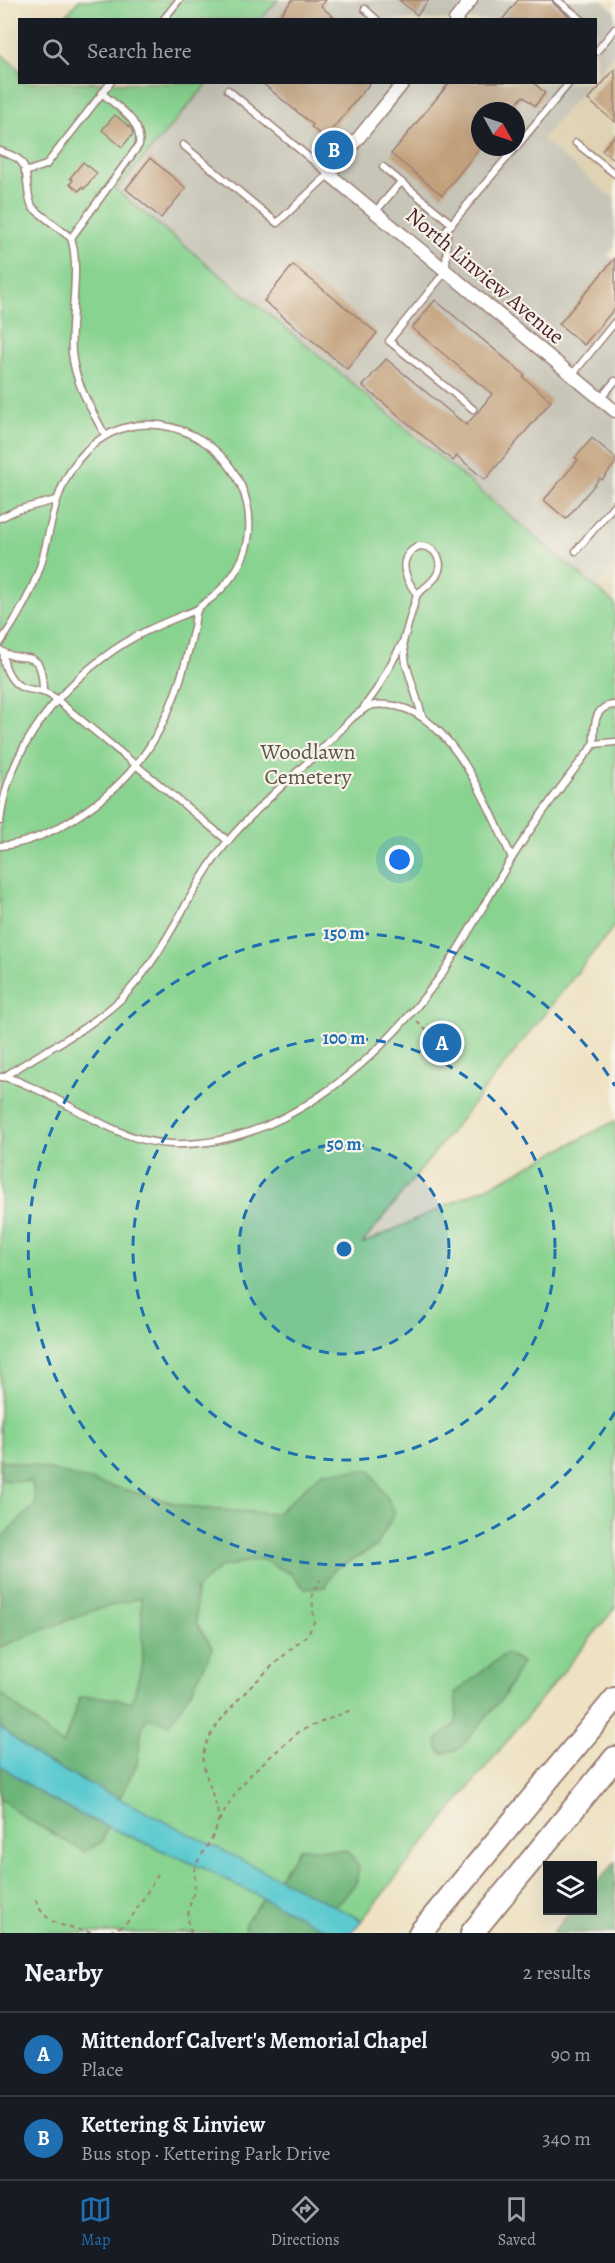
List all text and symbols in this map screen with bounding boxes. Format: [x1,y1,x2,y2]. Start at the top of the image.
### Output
search box [18,18,597,84]
icon: search [39,35,72,68]
text: Search here [87,36,192,66]
north arrow [471,102,525,156]
pin: B [314,128,354,172]
street label: North Linview Avenue [399,201,571,351]
park label: Woodlawn Cemetery [259,737,356,792]
your location [385,845,414,874]
text: 150 m [323,921,365,945]
pin: A [422,1020,462,1066]
text: 100 m [323,1026,365,1050]
text: 50 m [327,1132,361,1156]
centre of rings [334,1239,354,1259]
map controls [543,1861,597,1915]
button: layers [543,1861,597,1915]
text: Nearby [24,1955,103,1990]
text: 2 results [523,1959,591,1986]
text: Mittendorf Calvert's Memorial Chapel [81,2026,427,2056]
text: A [37,2041,50,2068]
text: 90 m [551,2041,591,2068]
text: Place [81,2056,123,2083]
text: Kettering & Linview [81,2110,265,2140]
text: B [37,2125,50,2152]
text: 340 m [542,2125,591,2152]
text: Bus stop · Kettering Park Drive [81,2140,331,2167]
tab: Map [79,2193,112,2251]
tab: Directions [271,2193,339,2251]
tab: Saved [498,2193,536,2251]

